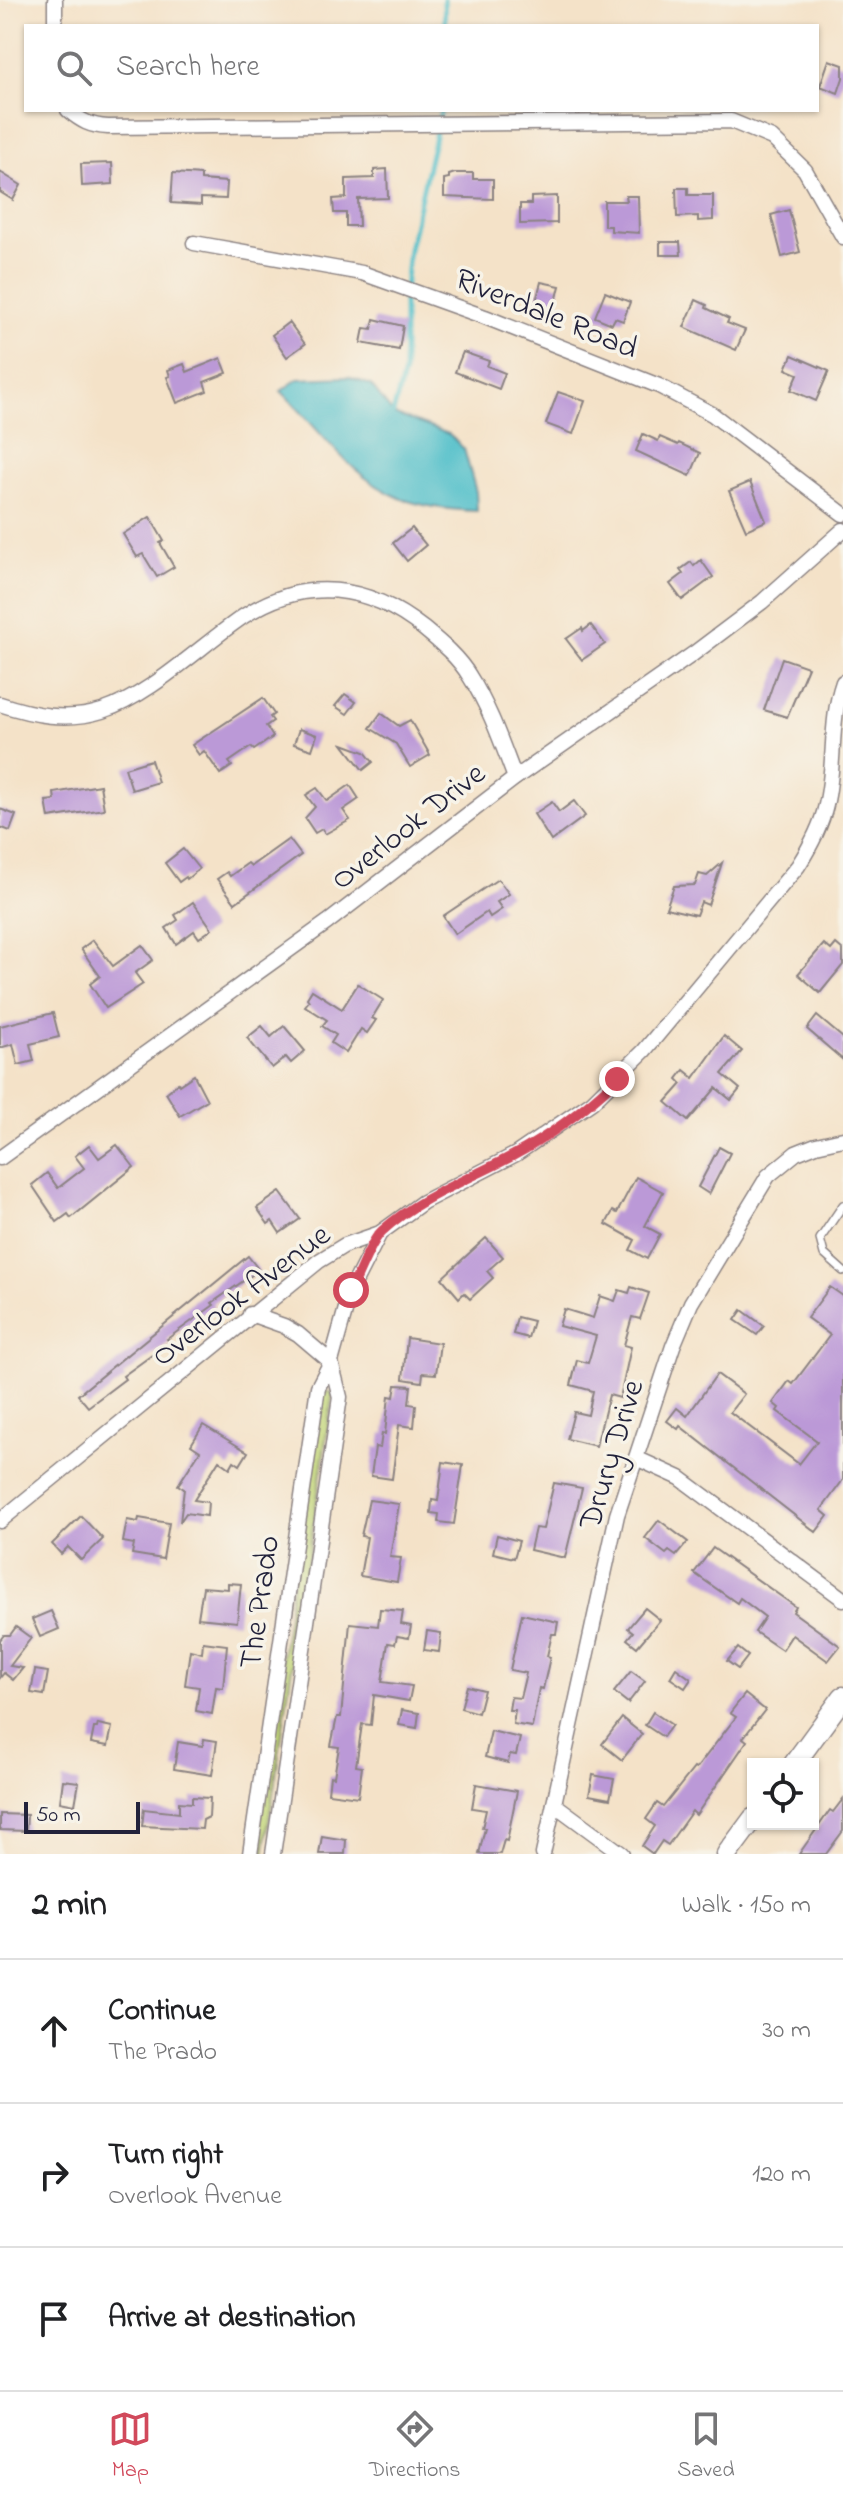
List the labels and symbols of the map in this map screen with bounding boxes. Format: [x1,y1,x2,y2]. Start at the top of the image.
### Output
street label: Riverdale Road [447,257,644,373]
street label: Overlook Drive [322,752,497,903]
route end [599,1061,635,1097]
street label: Overlook Avenue [143,1213,342,1380]
route start [333,1272,369,1308]
street label: Drury Drive [568,1374,659,1537]
street label: The Prado [229,1533,294,1672]
scale bar [24,1798,140,1834]

